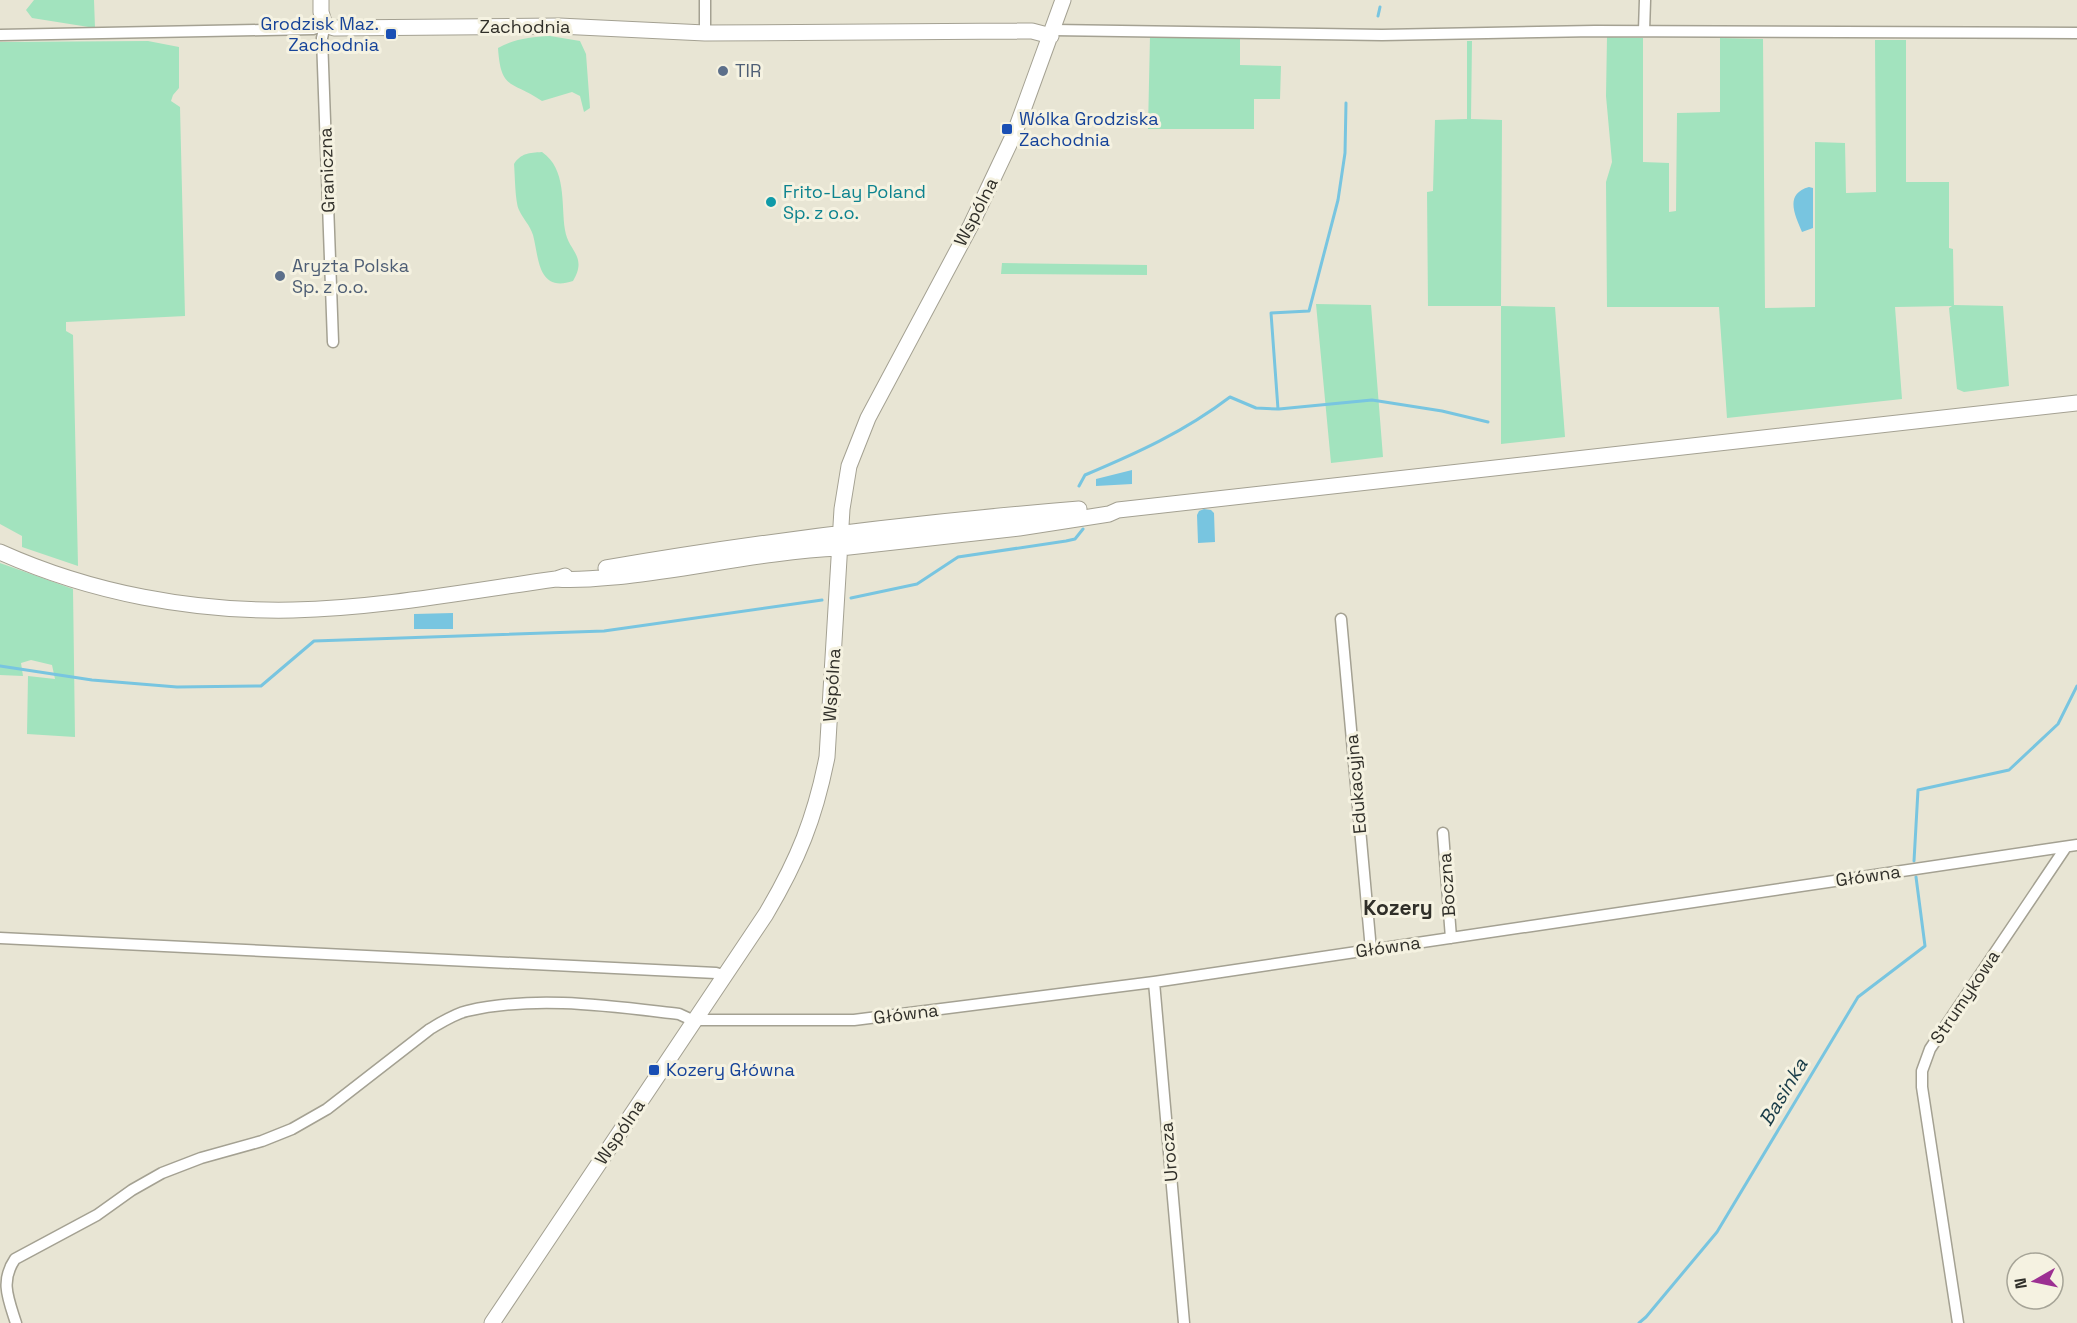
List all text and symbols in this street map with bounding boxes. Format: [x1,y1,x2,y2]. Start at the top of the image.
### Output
place label: Grodzisk Maz. Zachodnia [261,12,379,56]
street label: Zachodnia [480,15,570,38]
marker: Grodzisk Maz. Zachodnia [384,27,398,41]
place label: TIR [735,59,761,82]
marker: TIR [716,64,730,78]
place label: Wólka Grodziska Zachodnia [1019,107,1159,151]
marker: Wólka Grodziska Zachodnia [1000,122,1014,136]
street label: Graniczna [314,127,339,213]
street label: Wspólna [949,174,1003,250]
place label: Frito-Lay Poland Sp. z o.o. [783,180,926,224]
marker: Frito-Lay Poland Sp. z o.o. [764,195,778,209]
place label: Aryzta Polska Sp. z o.o. [292,254,409,298]
marker: Aryzta Polska Sp. z o.o. [273,269,287,283]
street label: Wspólna [817,647,846,723]
street label: Edukacyjna [1340,733,1371,835]
street label: Boczna [1433,852,1460,918]
street label: Główna [1834,860,1902,891]
district label: Kozery [1363,894,1433,921]
street label: Główna [1354,931,1422,962]
street label: Strumykowa [1925,945,2004,1048]
street label: Główna [872,998,940,1029]
water label: Basinka [1753,1053,1814,1131]
place label: Kozery Główna [666,1058,795,1081]
marker: Kozery Główna [647,1063,661,1077]
street label: Wspólna [589,1095,650,1169]
street label: Urocza [1154,1121,1183,1183]
north arrow [2005,1251,2065,1311]
text: N [2009,1276,2032,1290]

